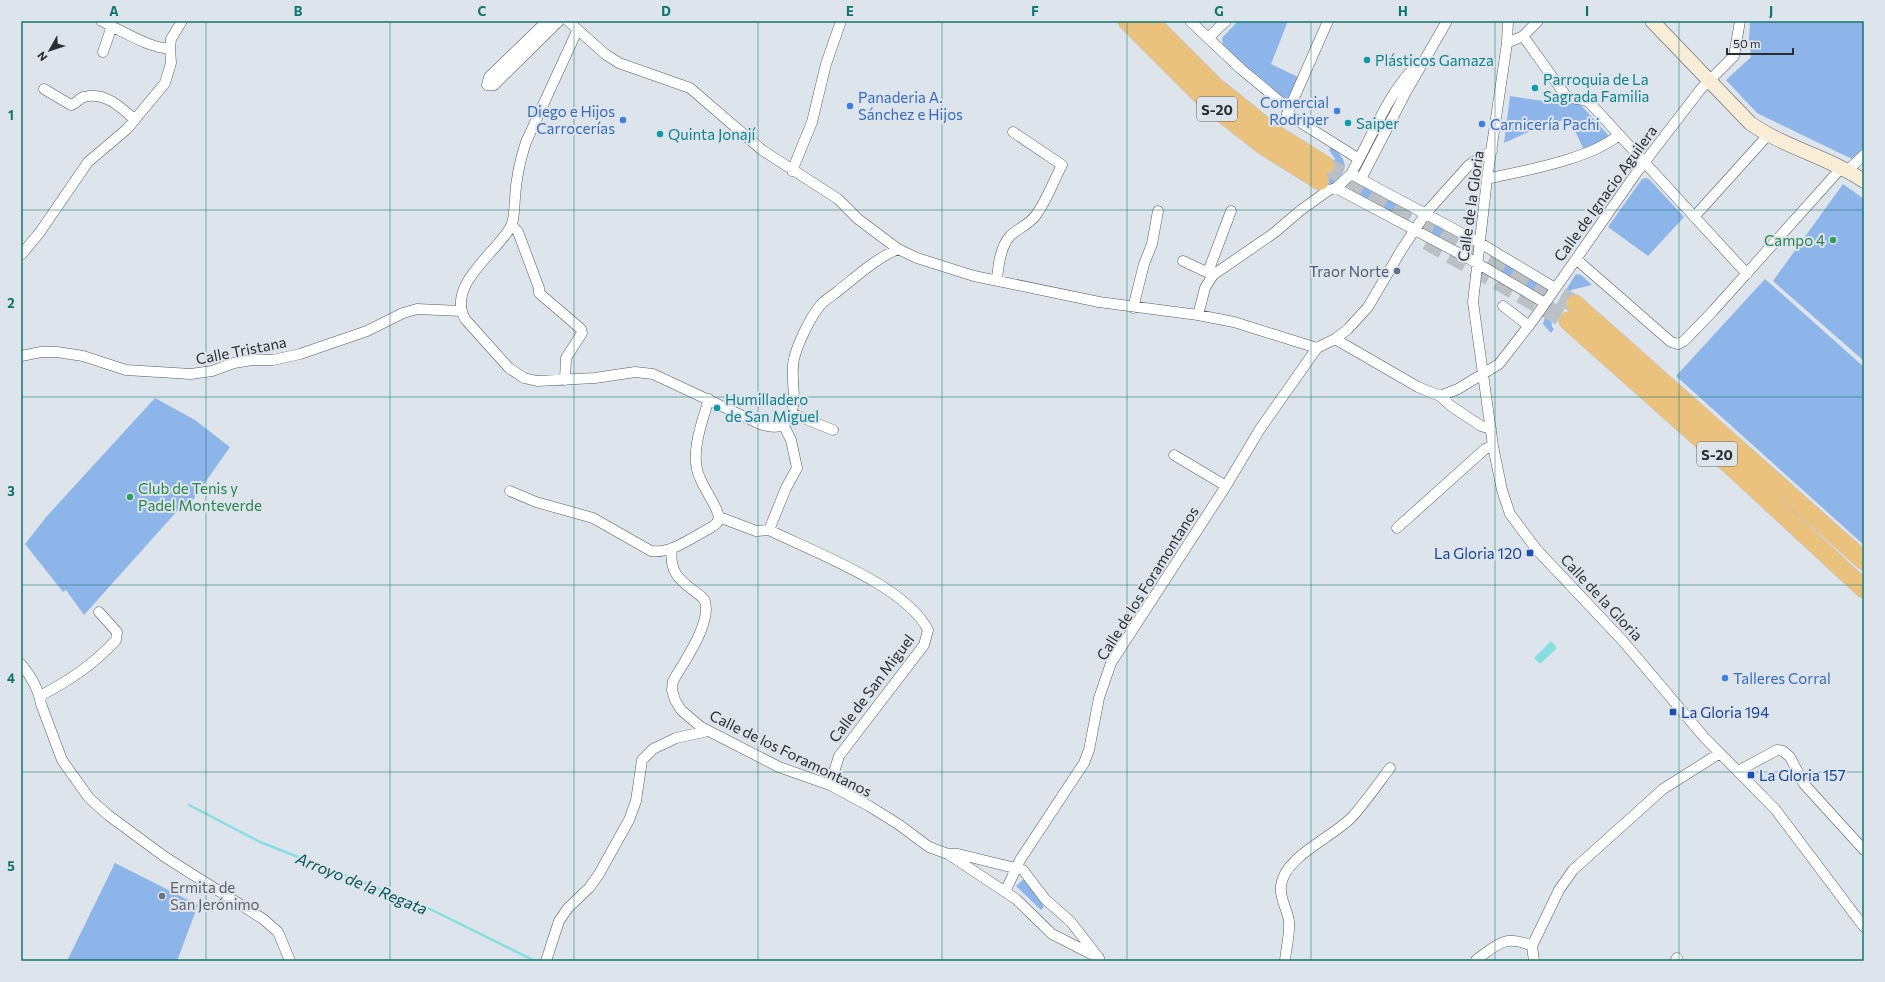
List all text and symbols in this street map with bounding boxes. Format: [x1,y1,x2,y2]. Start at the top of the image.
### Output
text: A [109,3,119,19]
text: B [294,3,303,19]
text: C [478,3,487,19]
text: D [661,3,671,19]
text: E [846,3,854,19]
text: F [1031,3,1039,19]
text: G [1214,3,1224,19]
text: H [1398,3,1408,19]
text: I [1585,3,1589,19]
text: J [1769,3,1773,19]
north arrow [30,30,70,70]
scale bar [1727,30,1793,56]
text: 50 m [1733,36,1761,50]
text: N [34,49,49,64]
place label: Plásticos Gamaza [1375,51,1494,69]
marker: Plásticos Gamaza [1362,55,1372,65]
place label: Parroquia de La Sagrada Familia [1543,70,1649,105]
marker: Parroquia de La Sagrada Familia [1530,83,1540,93]
place label: Panaderia A. Sánchez e Hijos [858,88,963,123]
place label: Comercial Rodriper [1260,93,1329,128]
road number: S-20 [1197,97,1237,121]
marker: Panaderia A. Sánchez e Hijos [845,101,855,111]
place label: Diego e Hijos Carrocerías [527,102,615,137]
marker: Comercial Rodriper [1332,106,1342,116]
text: 1 [8,107,14,123]
place label: Saiper [1356,114,1399,132]
marker: Diego e Hijos Carrocerías [618,115,628,125]
place label: Carnicería Pachi [1490,115,1600,133]
marker: Saiper [1343,118,1353,128]
marker: Carnicería Pachi [1477,119,1487,129]
street label: Calle de Ignacio Aguilera [1550,122,1660,264]
place label: Quinta Jonají [668,125,757,143]
marker: Quinta Jonají [655,129,665,139]
street label: Calle de la Gloria [1453,149,1487,263]
place label: Campo 4 [1764,231,1825,249]
marker: Campo 4 [1828,235,1838,245]
place label: Traor Norte [1309,262,1389,280]
marker: Traor Norte [1392,266,1402,276]
text: 2 [7,295,15,311]
street label: Calle Tristana [194,332,288,368]
place label: Humilladero de San Miguel [725,390,819,425]
marker: Humilladero de San Miguel [712,403,722,413]
road number: S-20 [1697,442,1737,466]
place label: Club de Tenis y Padel Monteverde [138,479,262,514]
text: 3 [7,483,15,499]
marker: Club de Tenis y Padel Monteverde [125,492,135,502]
street label: Calle de los Foramontanos [1092,503,1202,663]
place label: La Gloria 120 [1434,544,1522,562]
marker: La Gloria 120 [1525,548,1535,558]
street label: Calle de la Gloria [1557,550,1647,644]
street label: Calle de San Miguel [825,630,917,746]
place label: Talleres Corral [1733,669,1831,687]
text: 4 [7,670,15,686]
marker: Talleres Corral [1720,673,1730,683]
place label: La Gloria 194 [1681,703,1769,721]
street label: Calle de los Foramontanos [707,706,875,800]
marker: La Gloria 194 [1668,707,1678,717]
place label: La Gloria 157 [1759,766,1846,784]
marker: La Gloria 157 [1746,770,1756,780]
water label: Arroyo de la Regata [293,848,430,918]
text: 5 [7,858,15,874]
place label: Ermita de San Jerónimo [170,878,260,913]
marker: Ermita de San Jerónimo [157,891,167,901]

